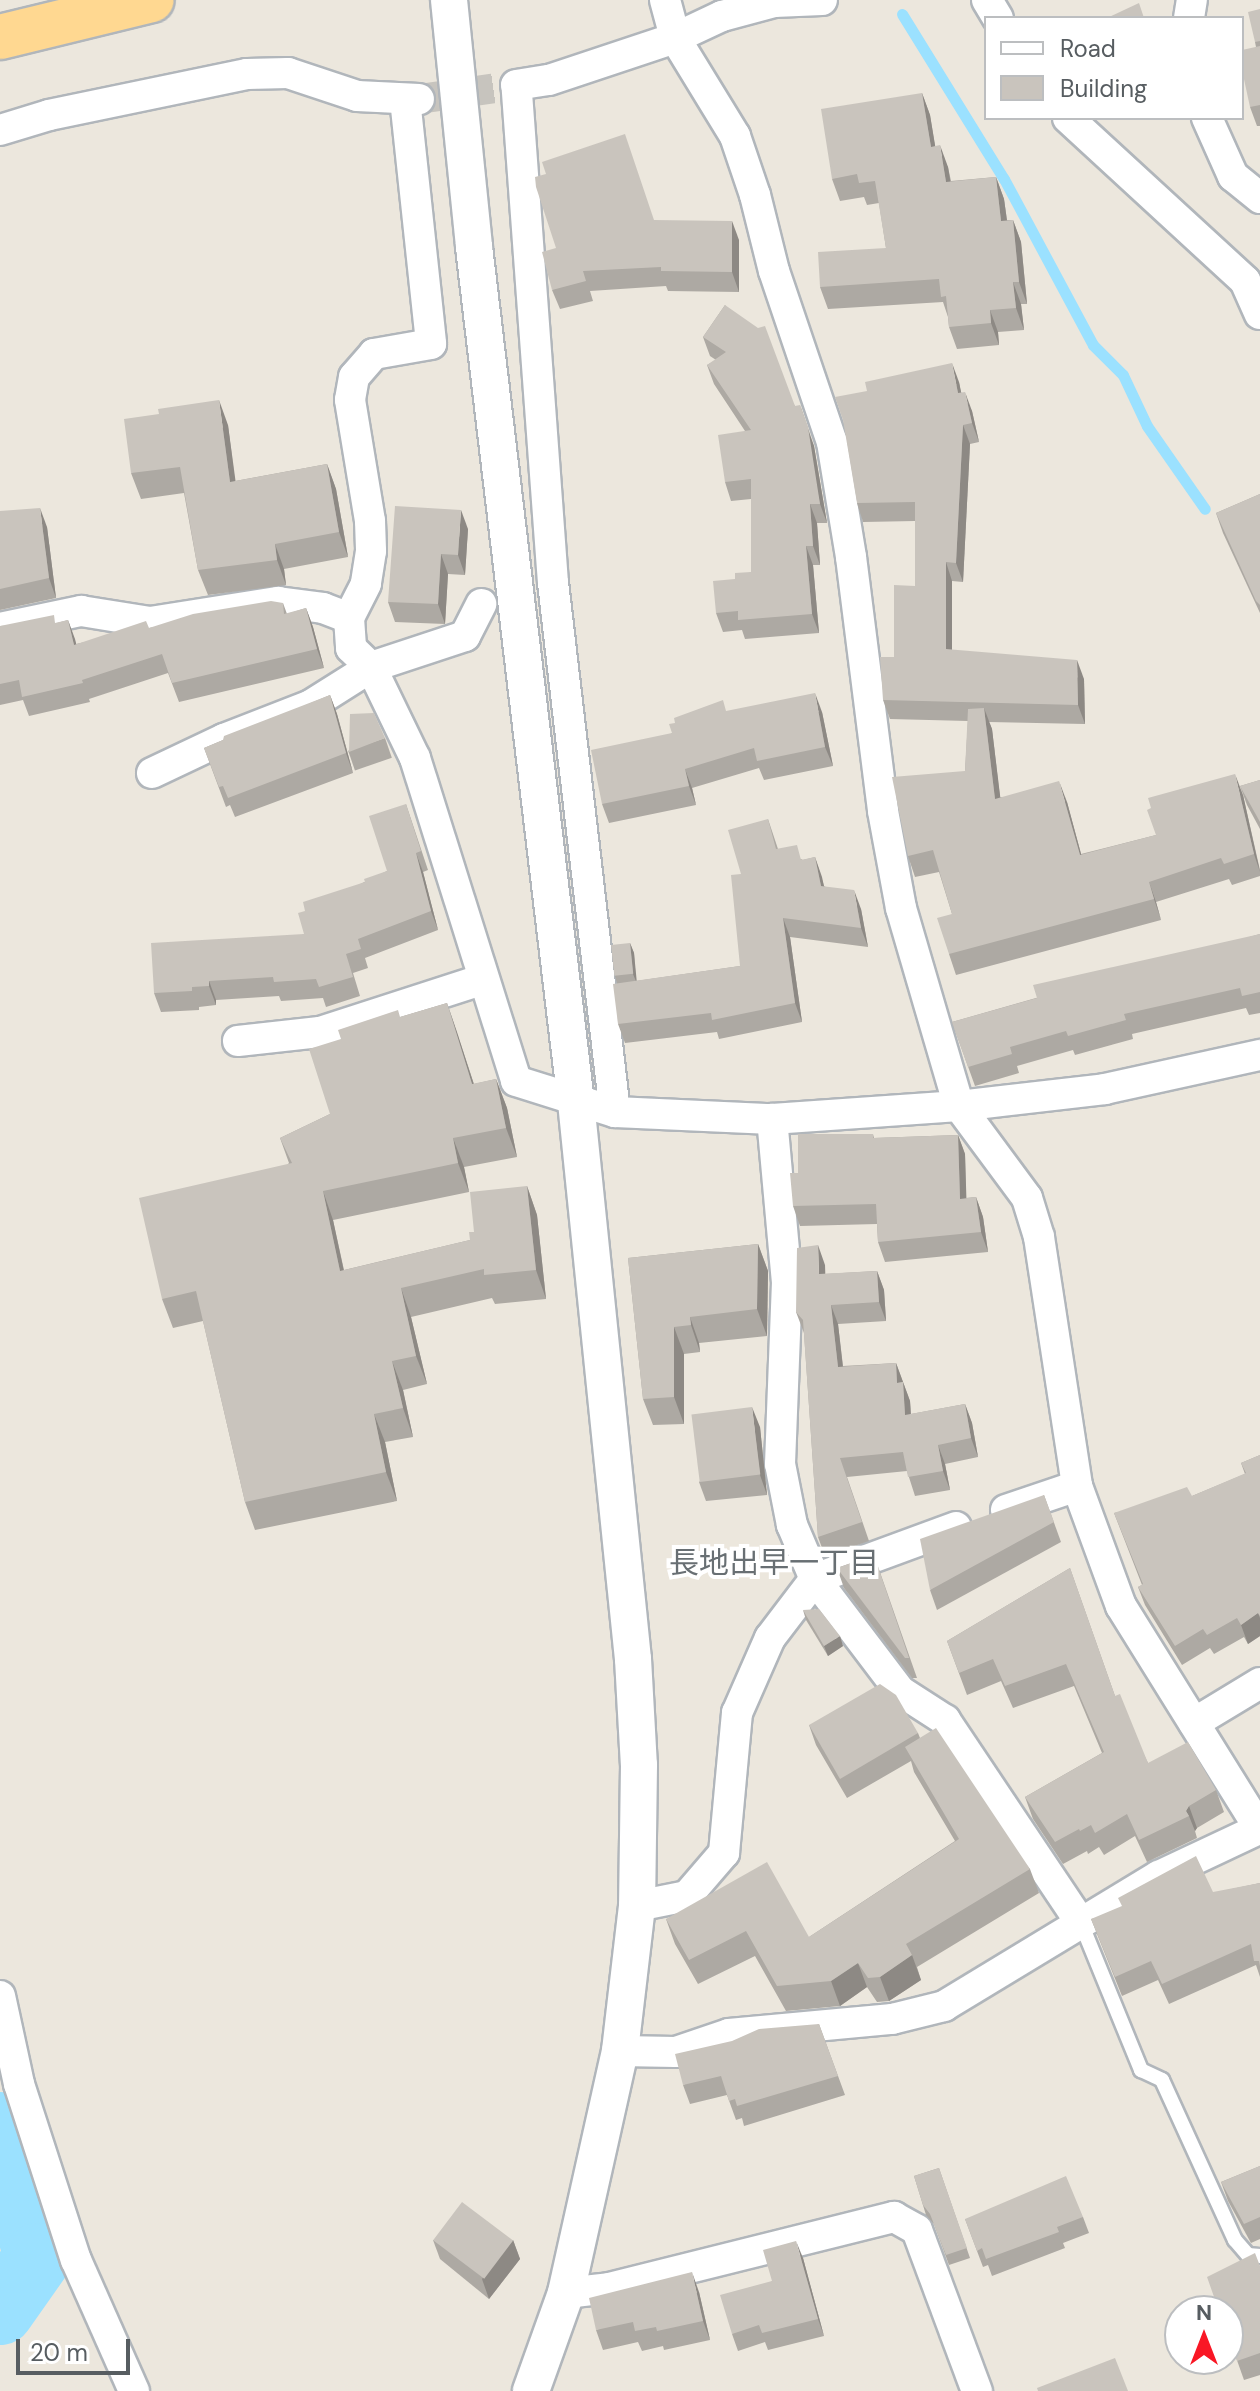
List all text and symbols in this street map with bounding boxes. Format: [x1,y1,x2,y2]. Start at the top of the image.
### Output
legend [984,16,1244,120]
text: Road [1060,33,1116,64]
text: Building [1060,73,1147,104]
district label: 長地出早一丁目 [669,1545,879,1581]
north arrow [1164,2295,1244,2375]
text: N [1196,2298,1212,2327]
scale bar [20,2323,134,2373]
text: 20 m [30,2337,88,2368]

